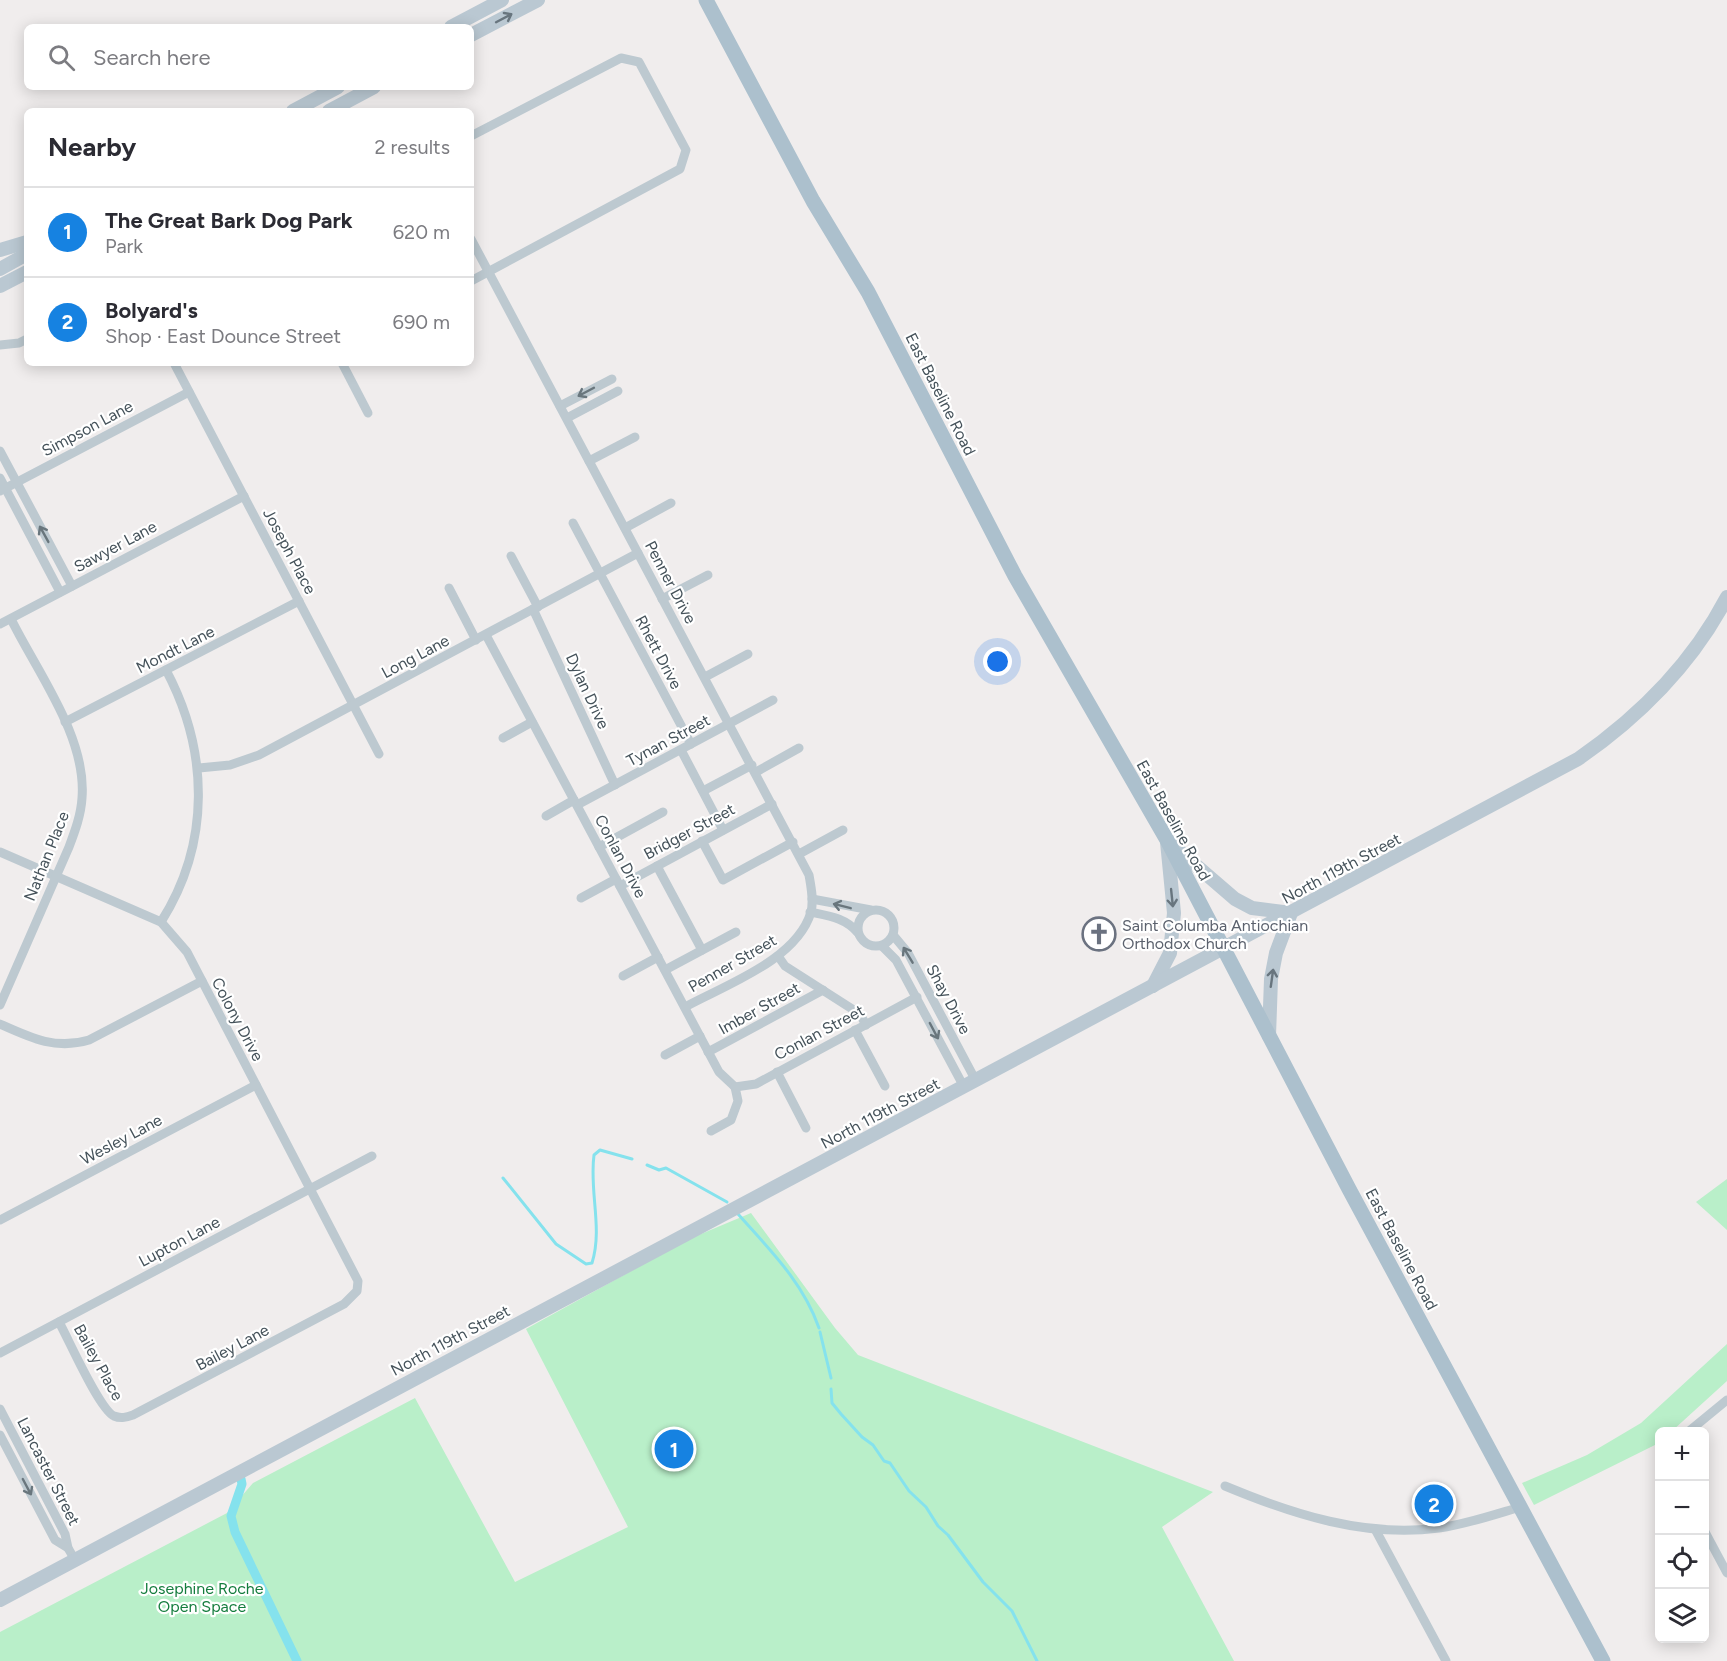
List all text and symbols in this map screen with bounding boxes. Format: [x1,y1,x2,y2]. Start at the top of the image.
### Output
one-way arrow [495,12,513,23]
search box [24,24,474,90]
icon: search [45,41,78,74]
text: Search here [93,44,211,71]
text: Nearby [48,131,136,163]
text: 2 results [374,135,450,159]
text: The Great Bark Dog Park [105,207,353,234]
text: 1 [63,220,72,244]
text: 620 m [393,220,450,244]
text: Park [105,234,143,258]
text: Bolyard's [105,297,198,324]
text: 2 [62,310,73,334]
text: 690 m [393,310,450,334]
text: Shop · East Dounce Street [105,324,341,348]
street label: East Baseline Road [901,330,980,459]
one-way arrow [577,387,595,399]
street label: Simpson Lane [38,396,136,460]
street label: Joseph Place [259,505,320,598]
street label: Sawyer Lane [71,517,160,576]
one-way arrow [38,526,49,544]
street label: Penner Drive [641,538,700,627]
street label: Rhett Drive [631,612,686,693]
street label: Mondt Lane [133,622,218,677]
street label: Long Lane [378,631,453,682]
your location [983,647,1012,676]
street label: Dylan Drive [562,650,613,732]
street label: Tynan Street [623,710,713,770]
street label: East Baseline Road [1133,757,1215,884]
street label: Bridger Street [640,799,738,863]
street label: Nathan Place [20,808,73,904]
street label: Conlan Drive [591,811,650,901]
street label: North 119th Street [1278,829,1404,908]
one-way arrow [1167,888,1178,907]
one-way arrow [832,899,851,911]
church icon: Saint Columba Antiochian Orthodox Church [1081,916,1117,952]
place label: Saint Columba Antiochian Orthodox Church [1122,916,1308,953]
street label: Penner Street [685,931,780,996]
one-way arrow [902,947,914,964]
street label: Shay Drive [922,961,975,1038]
one-way arrow [1266,968,1277,988]
street label: Colony Drive [208,974,268,1064]
street label: Imber Street [715,978,803,1039]
street label: Conlan Street [771,1001,867,1064]
one-way arrow [929,1021,940,1039]
street label: North 119th Street [817,1074,943,1153]
street label: Wesley Lane [77,1110,165,1169]
street label: East Baseline Road [1362,1185,1442,1313]
street label: Lupton Lane [135,1212,223,1271]
street label: North 119th Street [387,1301,513,1380]
street label: Bailey Lane [192,1320,272,1375]
street label: Bailey Place [70,1321,127,1404]
street label: Lancaster Street [13,1414,84,1528]
pin: 1 [654,1426,694,1472]
map controls [1655,1427,1709,1643]
button: + [1655,1427,1709,1481]
one-way arrow [21,1478,33,1495]
button: − [1655,1481,1709,1535]
pin: 2 [1414,1482,1454,1526]
button: locate [1655,1535,1709,1589]
park label: Josephine Roche Open Space [140,1579,264,1616]
button: layers [1655,1589,1709,1643]

